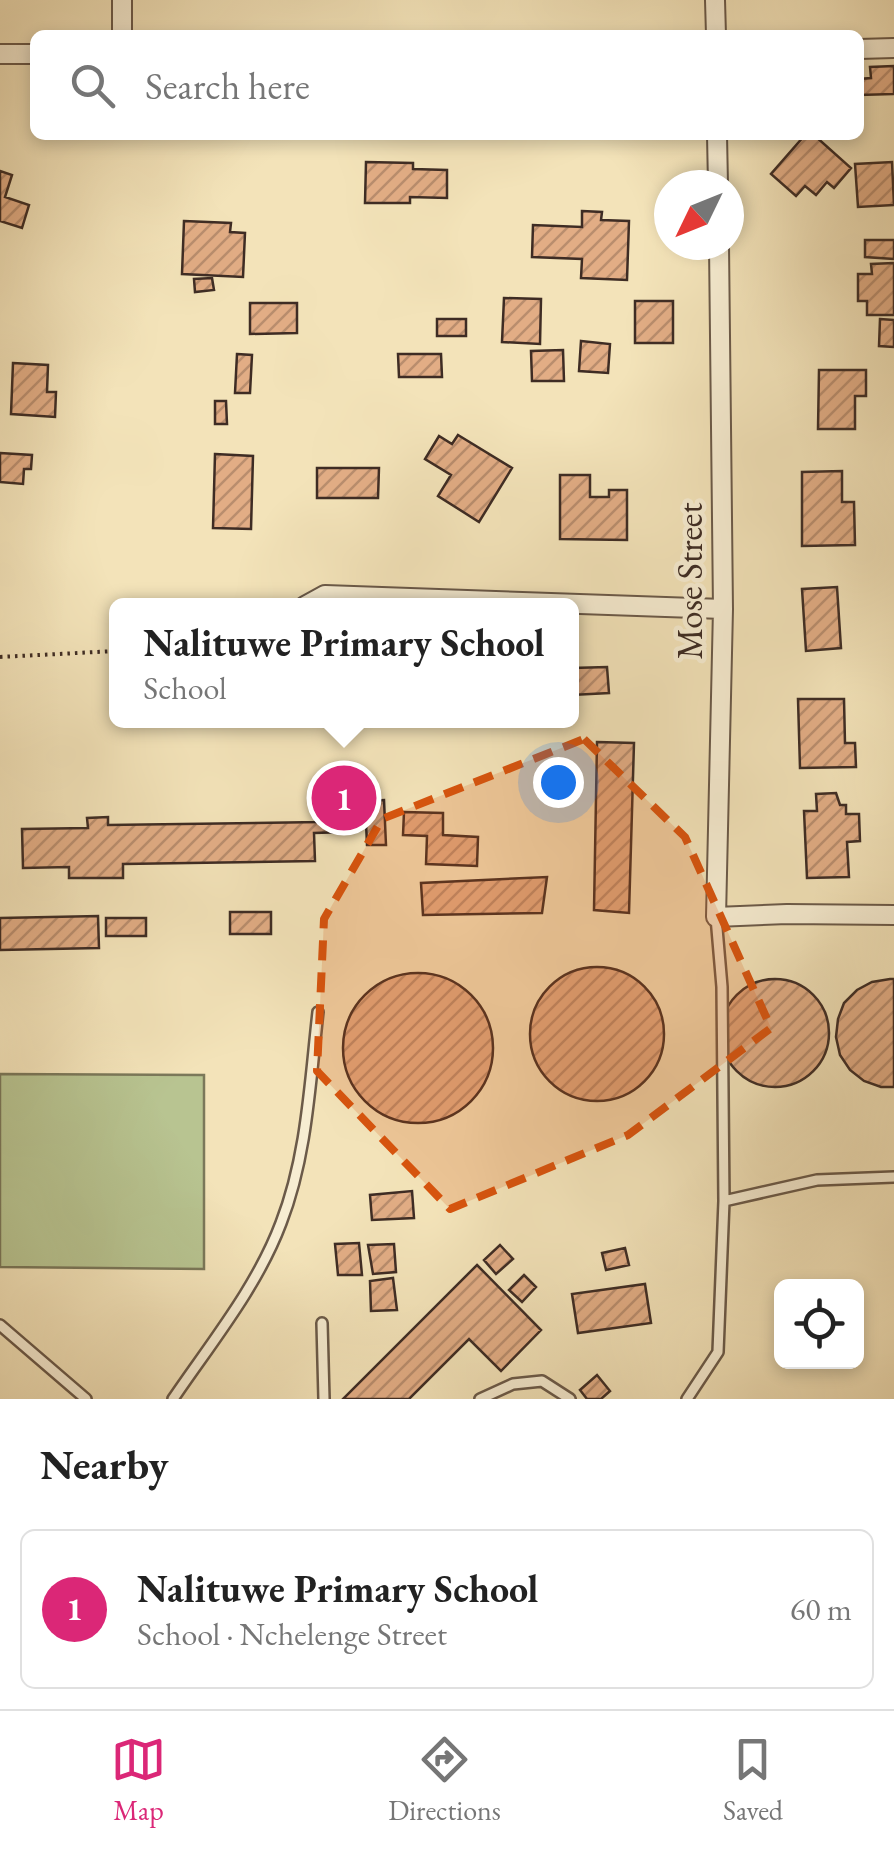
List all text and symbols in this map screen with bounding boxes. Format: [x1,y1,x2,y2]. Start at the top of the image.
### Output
search box [30,30,864,140]
icon: search [65,58,120,113]
text: Search here [145,61,310,110]
north arrow [654,170,744,260]
street label: Mose Street [667,502,712,660]
popup [109,598,579,728]
text: Nalituwe Primary School [143,618,545,667]
text: School [143,667,227,709]
your location [533,757,584,808]
pin: 1 [312,760,376,836]
map controls [774,1279,864,1369]
button: locate [774,1279,864,1369]
text: Nearby [40,1437,169,1492]
text: Nalituwe Primary School [137,1564,538,1613]
text: 1 [66,1588,83,1630]
text: 60 m [790,1588,852,1630]
text: School · Nchelenge Street [137,1613,447,1655]
tab: Map [111,1732,166,1828]
tab: Directions [388,1732,501,1828]
tab: Saved [723,1732,783,1828]

